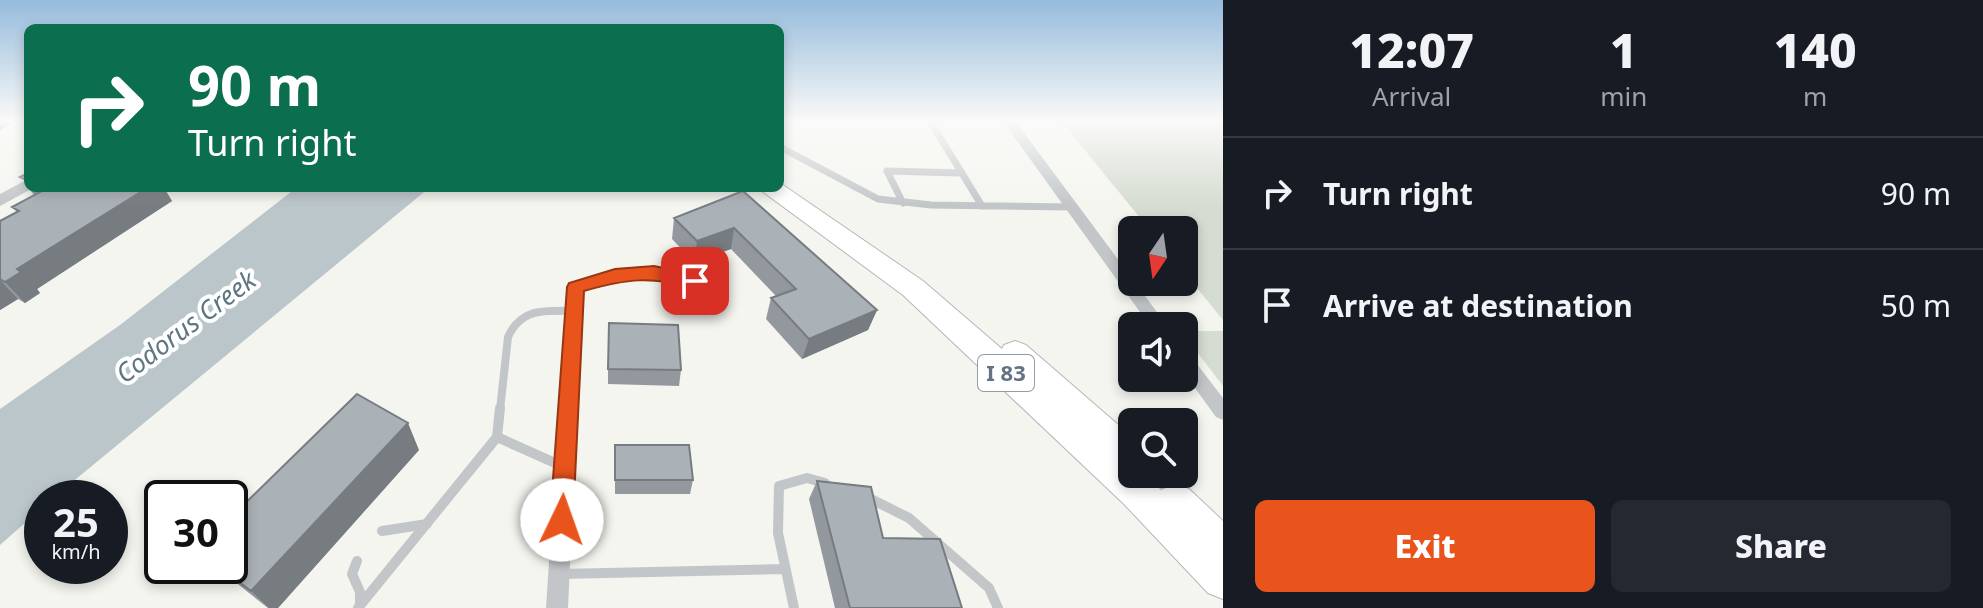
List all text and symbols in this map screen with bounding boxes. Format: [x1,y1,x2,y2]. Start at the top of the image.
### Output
text: 12:07 [1349,17,1474,82]
text: 1 [1610,17,1638,82]
text: 140 [1774,17,1857,82]
text: 90 m [188,46,321,122]
icon: right [56,56,160,160]
text: Arrival [1372,78,1451,114]
text: min [1600,78,1647,114]
text: m [1803,78,1827,114]
text: Turn right [188,118,356,167]
icon: right [1255,171,1299,215]
text: Turn right [1323,173,1473,214]
text: 90 m [1881,173,1951,214]
north arrow [1118,216,1198,296]
map controls [1118,216,1198,488]
pin [661,247,729,315]
icon: arrive [673,259,717,303]
water label: Codorus Creek [108,261,264,391]
icon: arrive [1255,283,1299,327]
text: Arrive at destination [1323,285,1633,326]
text: 50 m [1881,285,1951,326]
button: sound [1118,312,1198,392]
road number: I 83 [978,355,1034,391]
button: search [1118,408,1198,488]
position arrow [520,478,604,562]
speed limit sign: 30 [144,480,248,584]
text: 25 [53,494,99,549]
button: Exit [1255,500,1595,592]
button: Share [1611,500,1951,592]
text: km/h [51,538,101,565]

